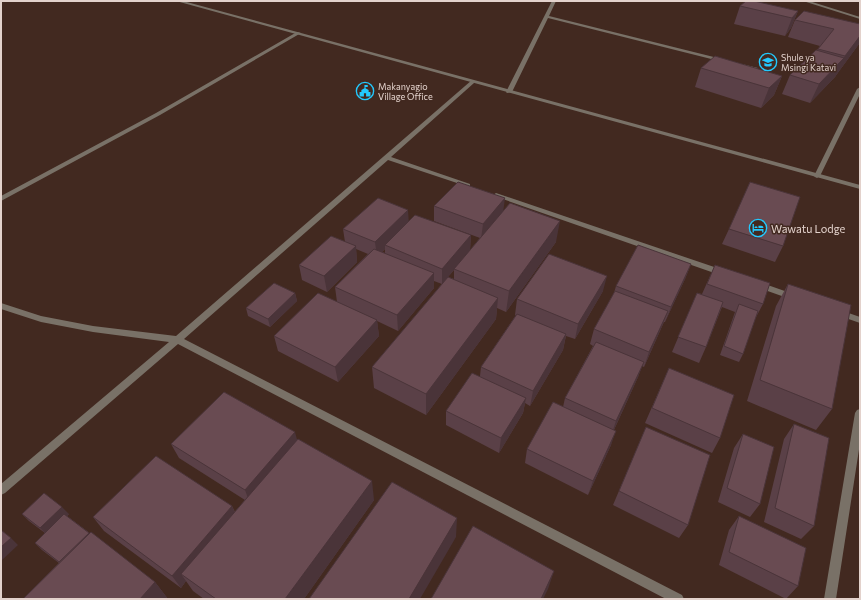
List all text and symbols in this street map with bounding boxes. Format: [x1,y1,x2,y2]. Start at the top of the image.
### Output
school or university icon: Shule ya Msingi Katavi [758,52,778,72]
place label: Shule ya Msingi Katavi [781,52,836,73]
public building icon: Makanyagio Village Office [355,81,375,101]
place label: Makanyagio Village Office [378,81,433,102]
hotel icon: Wawatu Lodge [748,218,768,238]
place label: Wawatu Lodge [771,222,846,235]

